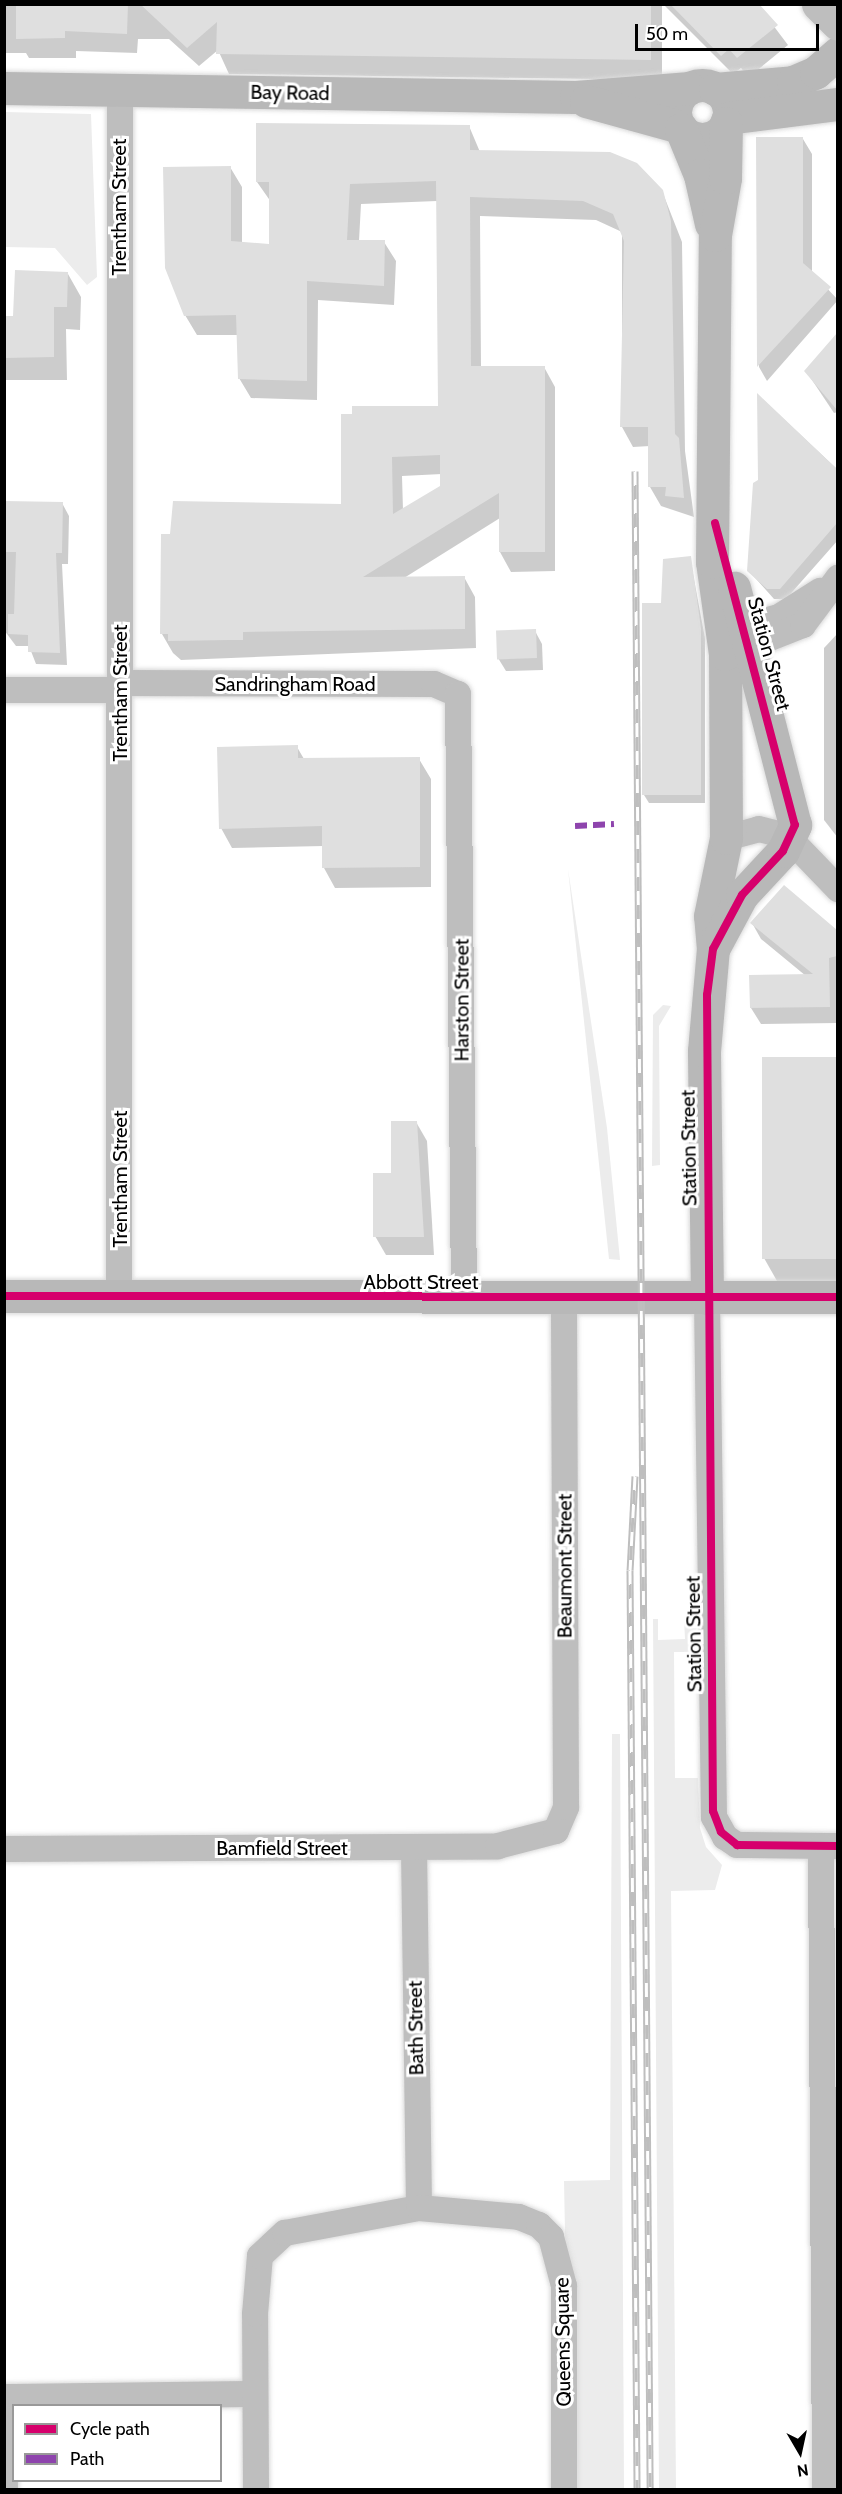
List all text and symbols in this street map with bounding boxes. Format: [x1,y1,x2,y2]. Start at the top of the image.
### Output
scale bar [638,12,822,50]
text: 50 m [646,23,688,45]
street label: Bay Road [250,80,330,106]
street label: Trentham Street [107,139,131,275]
street label: Station Street [742,595,796,713]
street label: Trentham Street [108,625,132,761]
street label: Sandringham Road [214,672,376,696]
street label: Harston Street [450,939,474,1061]
street label: Station Street [676,1090,702,1206]
street label: Trentham Street [108,1111,132,1247]
street label: Abbott Street [364,1270,478,1294]
street label: Beaumont Street [553,1494,577,1638]
street label: Station Street [681,1576,707,1692]
street label: Bamfield Street [216,1836,348,1860]
street label: Bath Street [403,1980,429,2076]
street label: Queens Square [550,2277,576,2407]
legend [12,2404,222,2482]
text: Cycle path [70,2418,150,2440]
north arrow [770,2422,830,2482]
text: Path [70,2448,104,2470]
text: N [796,2460,810,2481]

